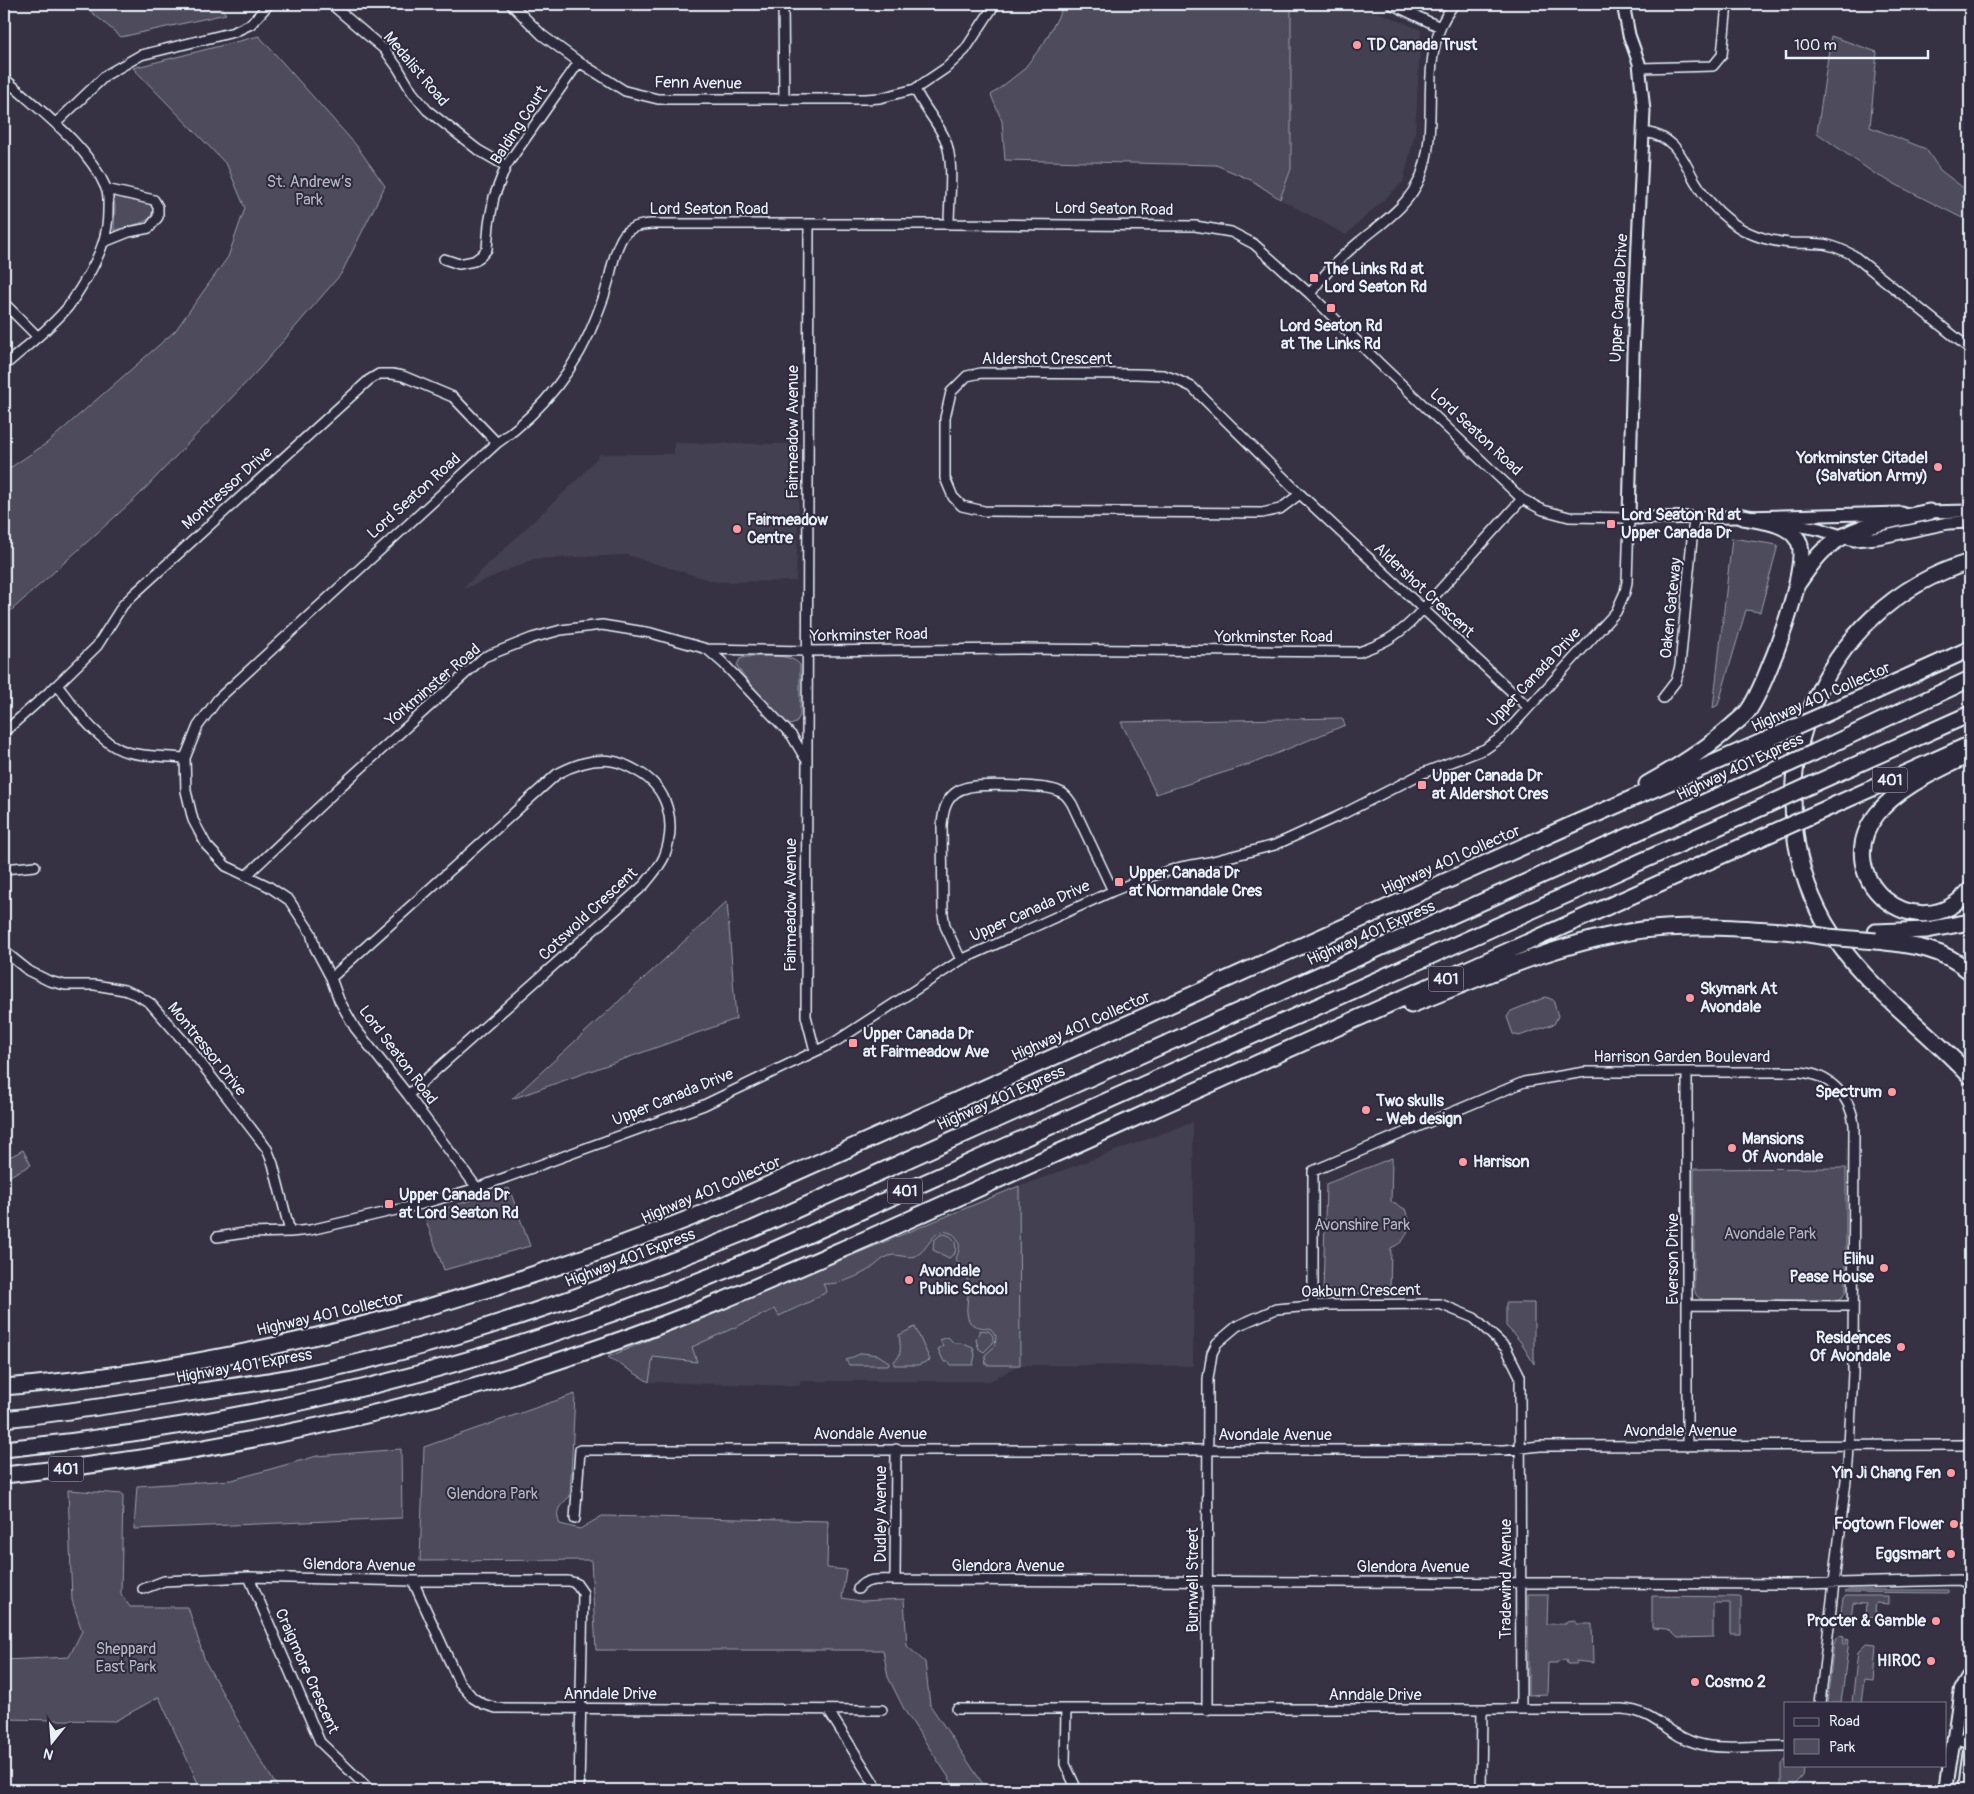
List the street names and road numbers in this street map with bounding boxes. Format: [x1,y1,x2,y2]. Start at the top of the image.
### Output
street label: Medalist Road [379,28,453,110]
street label: Fenn Avenue [654,72,742,94]
street label: Balding Court [486,81,552,168]
street label: Lord Seaton Road [1054,198,1174,220]
street label: Lord Seaton Road [649,199,769,219]
street label: Upper Canada Drive [1606,233,1632,363]
street label: Aldershot Crescent [982,349,1113,369]
street label: Fairmeadow Avenue [783,365,803,499]
street label: Lord Seaton Road [1426,384,1526,480]
street label: Montressor Drive [178,442,276,534]
street label: Lord Seaton Road [363,449,465,543]
street label: Aldershot Crescent [1370,538,1479,642]
street label: Oaken Gateway [1656,556,1686,659]
street label: Upper Canada Drive [1483,623,1585,731]
street label: Yorkminster Road [809,624,928,646]
street label: Yorkminster Road [1214,627,1333,647]
street label: Yorkminster Road [381,639,485,731]
street label: Highway 401 Collector [1748,657,1894,737]
street label: Highway 401 Express [1673,729,1807,805]
road number: 401 [1872,768,1908,792]
street label: Highway 401 Collector [1378,820,1524,900]
street label: Fairmeadow Avenue [781,838,801,972]
street label: Cotswold Crescent [534,863,642,965]
street label: Upper Canada Drive [967,876,1093,946]
street label: Highway 401 Express [1304,896,1438,970]
road number: 401 [1428,966,1464,992]
street label: Highway 401 Collector [1008,986,1154,1066]
street label: Montressor Drive [163,998,251,1100]
street label: Lord Seaton Road [354,1001,442,1109]
street label: Harrison Garden Boulevard [1594,1047,1770,1067]
street label: Highway 401 Express [934,1061,1068,1135]
street label: Upper Canada Drive [609,1064,737,1130]
street label: Highway 401 Collector [638,1151,784,1229]
road number: 401 [888,1178,922,1204]
street label: Everson Drive [1663,1213,1683,1305]
street label: Highway 401 Express [562,1224,698,1292]
street label: Oakburn Crescent [1301,1280,1422,1302]
street label: Highway 401 Collector [255,1287,406,1341]
street label: Highway 401 Express [174,1344,314,1388]
street label: Avondale Avenue [1623,1421,1737,1441]
street label: Avondale Avenue [813,1424,927,1444]
street label: Avondale Avenue [1218,1425,1332,1445]
road number: 401 [48,1456,84,1482]
street label: Dudley Avenue [871,1465,891,1562]
street label: Tradewind Avenue [1496,1519,1516,1639]
street label: Burnwell Street [1183,1527,1203,1633]
street label: Glendora Avenue [302,1554,416,1576]
street label: Glendora Avenue [952,1556,1065,1576]
street label: Glendora Avenue [1357,1557,1470,1577]
street label: Craigmore Crescent [270,1605,344,1737]
street label: Anndale Drive [563,1684,657,1704]
street label: Anndale Drive [1328,1685,1422,1705]

